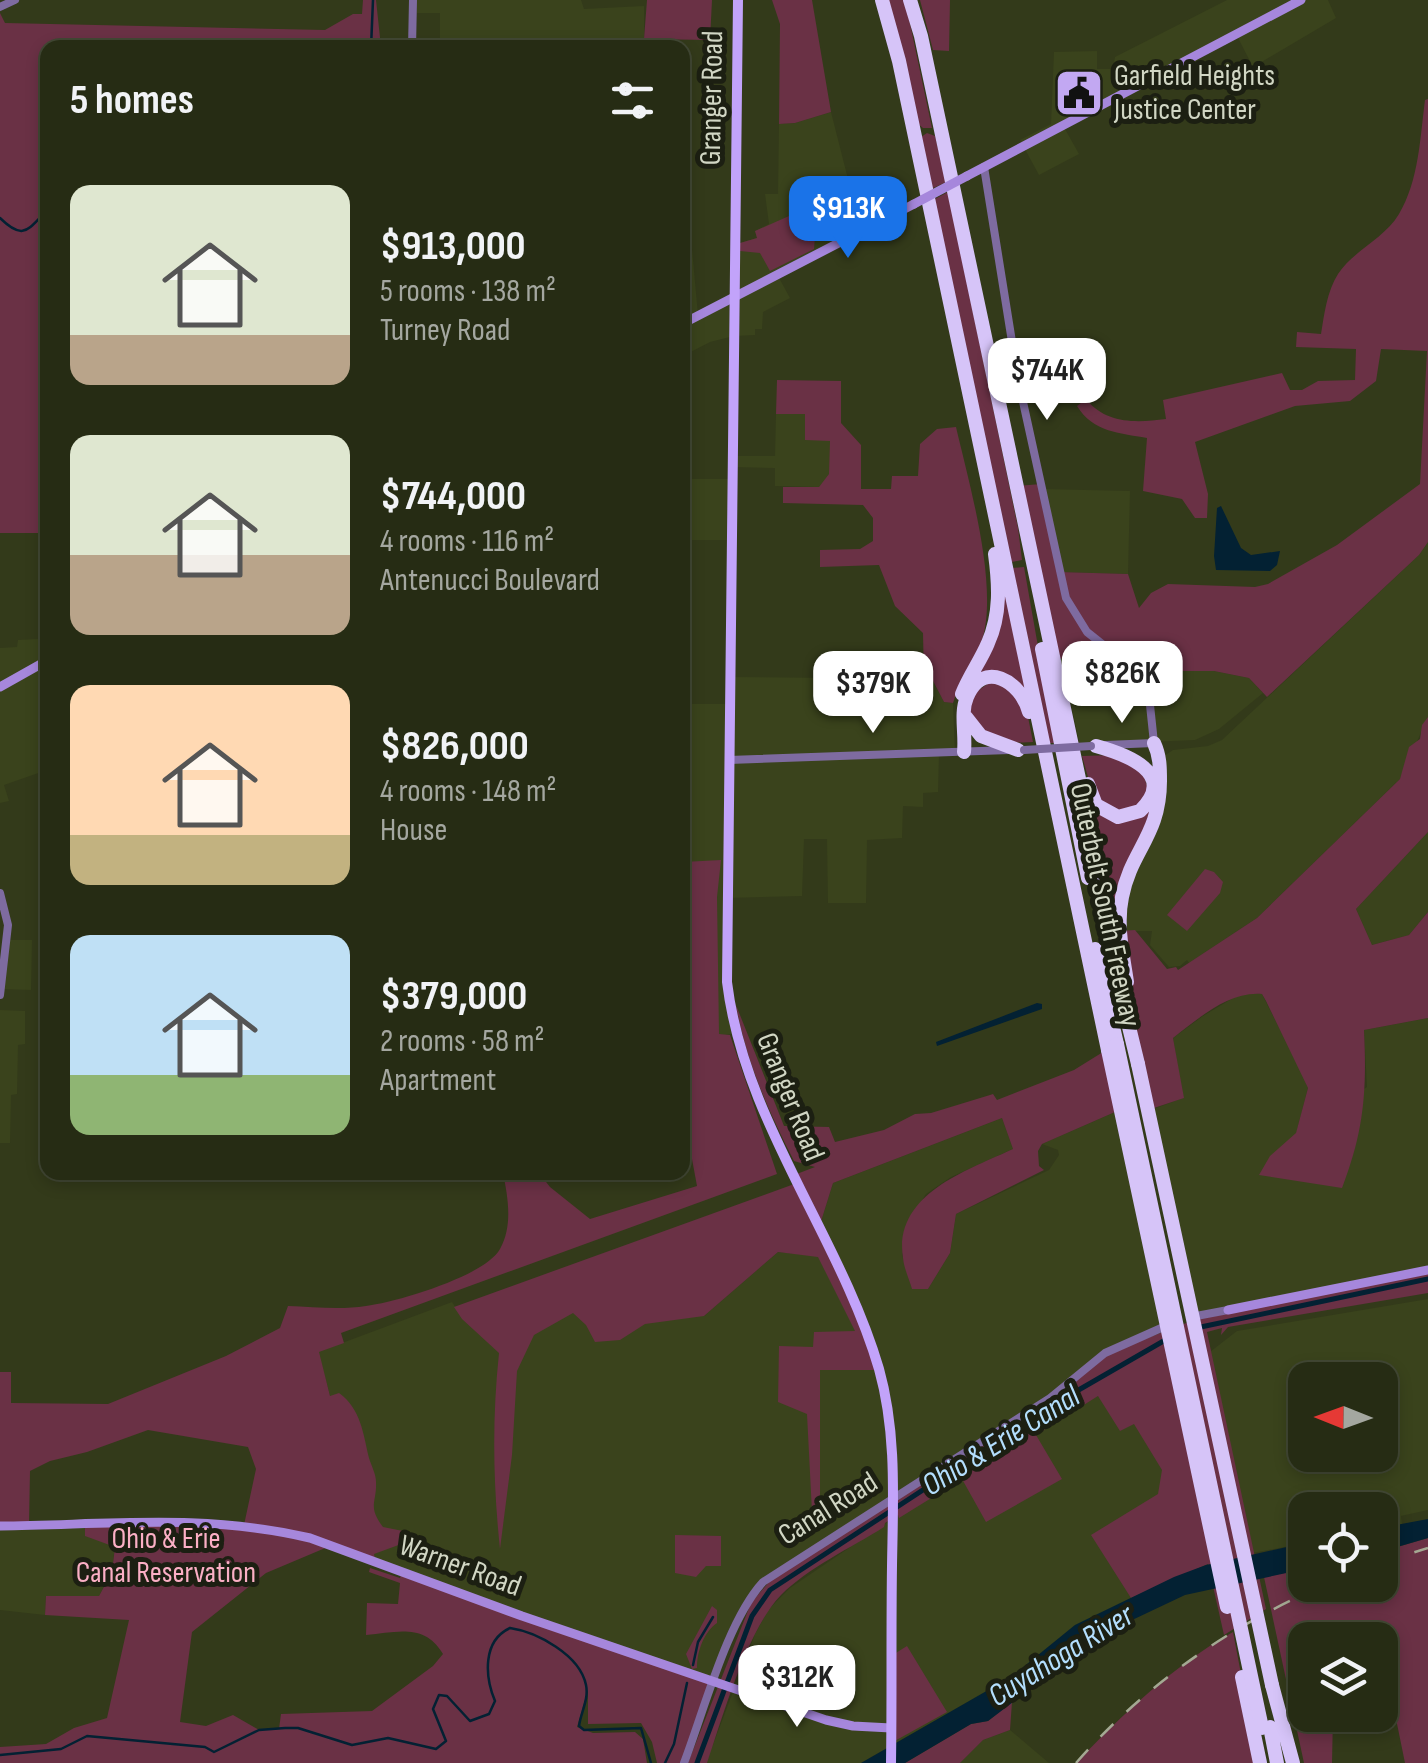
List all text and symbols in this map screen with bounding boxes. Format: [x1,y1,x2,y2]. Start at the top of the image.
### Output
street label: Granger Road [693,30,731,166]
place label: Garfield Heights Justice Center [1113,58,1275,128]
public building icon: Garfield Heights Justice Center [1053,67,1105,119]
icon: filters [605,73,660,128]
text: 5 homes [70,75,194,126]
pin: $913K [778,176,918,261]
text: $913K [811,189,885,228]
text: $913,000 [380,221,526,272]
icon: home [150,225,270,345]
text: 5 rooms · 138 m² [380,272,556,311]
text: Turney Road [380,311,510,350]
pin: $744K [977,338,1117,423]
text: $744K [1010,351,1084,390]
text: $744,000 [380,471,526,522]
icon: home [150,475,270,595]
text: 4 rooms · 116 m² [380,522,554,561]
text: Antenucci Boulevard [380,561,600,600]
pin: $826K [1052,641,1192,726]
pin: $379K [803,651,943,736]
text: $826K [1084,654,1160,693]
text: $379K [835,664,911,703]
text: $826,000 [380,721,529,772]
icon: home [150,725,270,845]
text: 4 rooms · 148 m² [380,772,557,811]
street label: Outerbelt South Freeway [1062,780,1149,1031]
text: House [380,811,447,850]
text: $379,000 [380,971,527,1022]
icon: home [150,975,270,1095]
text: 2 rooms · 58 m² [380,1022,545,1061]
street label: Granger Road [748,1028,832,1166]
text: Apartment [380,1061,496,1100]
north arrow [1288,1362,1398,1472]
map controls [1288,1362,1398,1732]
water label: Ohio & Erie Canal [915,1376,1088,1505]
street label: Canal Road [772,1465,884,1553]
button: locate [1288,1492,1398,1602]
park label: Ohio & Erie Canal Reservation [76,1521,256,1591]
street label: Warner Road [394,1527,526,1605]
water label: Cuyahoga River [981,1596,1142,1716]
button: layers [1288,1622,1398,1732]
pin: $312K [727,1645,867,1730]
text: $312K [760,1658,834,1697]

